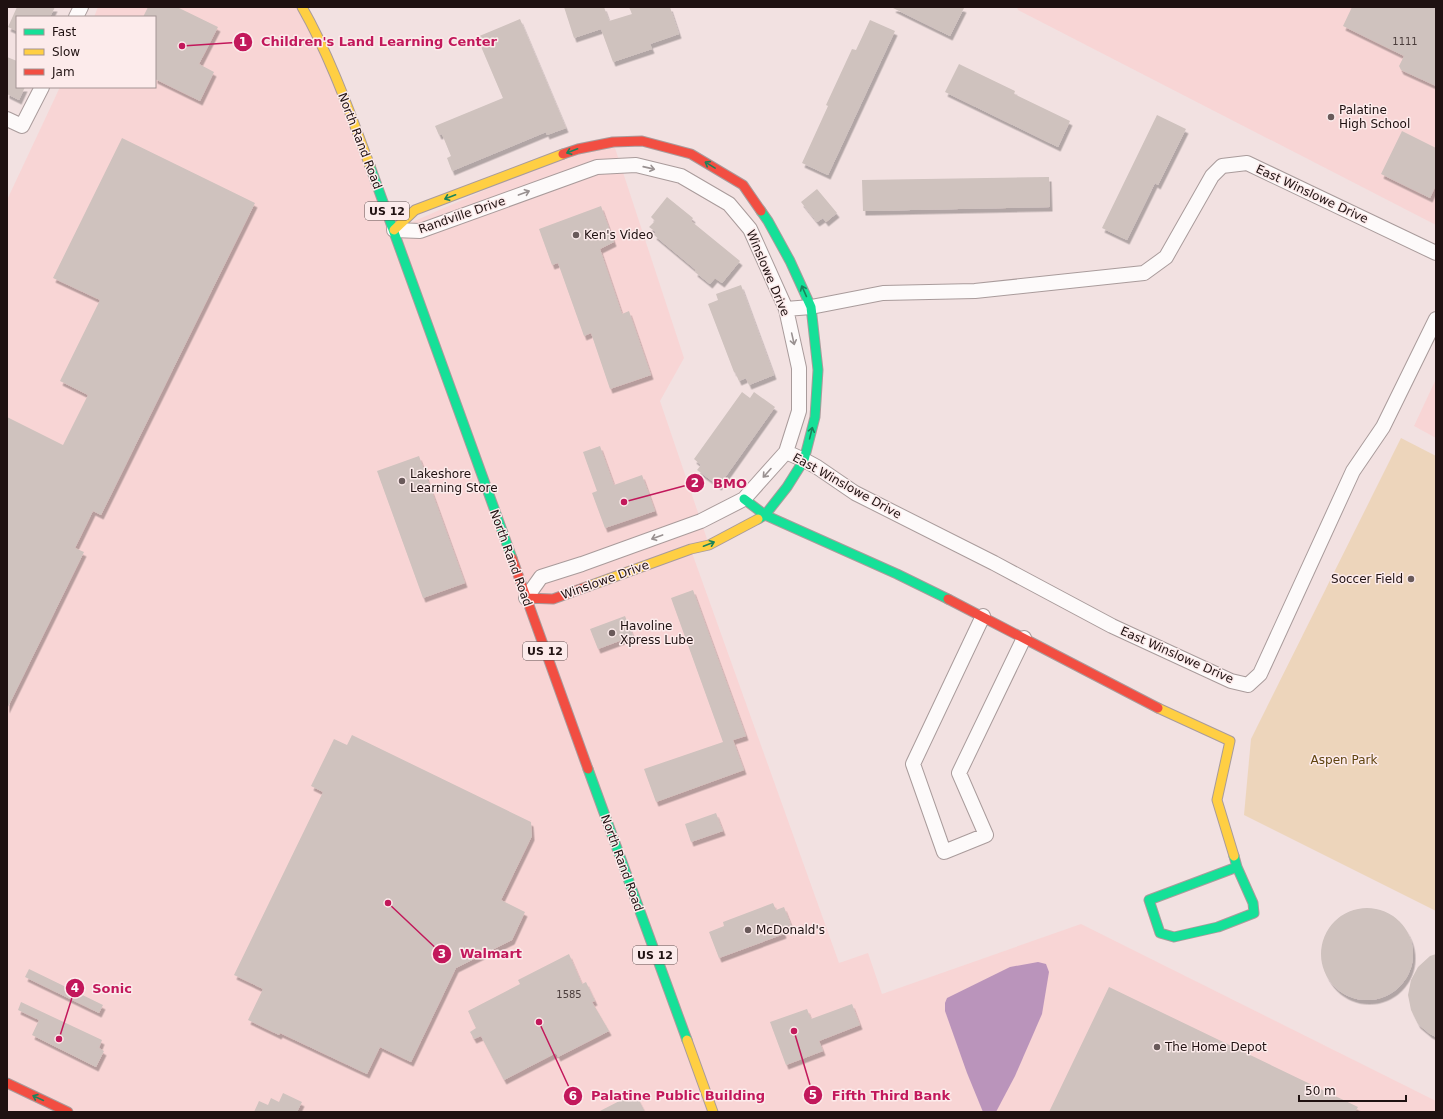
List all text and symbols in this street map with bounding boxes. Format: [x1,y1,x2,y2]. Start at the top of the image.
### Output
legend [16,16,156,88]
text: Fast [52,25,76,39]
callout: Children's Land Learning Center [233,29,505,54]
text: Children's Land Learning Center [261,34,498,49]
text: 1 [239,35,247,49]
house number: 1111 [1392,36,1418,47]
text: Slow [52,45,80,59]
text: Jam [51,65,75,79]
street label: North Rand Road [335,91,385,191]
place label: Palatine High School [1339,103,1410,131]
marker: Palatine High School [1326,112,1336,122]
one-way arrow [566,148,578,156]
one-way arrow [705,161,716,169]
street label: East Winslowe Drive [1254,162,1370,226]
one-way arrow [643,165,656,173]
one-way arrow [518,189,530,197]
one-way arrow [444,193,456,201]
street label: Randville Drive [417,194,507,236]
road number: US 12 [365,202,409,220]
place label: Ken's Video [584,228,653,242]
street label: Winslowe Drive [743,228,793,318]
marker: Ken's Video [571,230,581,240]
one-way arrow [800,286,807,298]
one-way arrow [789,332,797,345]
one-way arrow [808,427,815,440]
street label: East Winslowe Drive [790,450,904,522]
place label: Lakeshore Learning Store [410,467,498,495]
one-way arrow [763,468,772,478]
callout: BMO [685,470,755,495]
marker: Lakeshore Learning Store [397,476,407,486]
text: 2 [691,476,699,490]
text: BMO [713,476,747,491]
street label: North Rand Road [487,508,535,608]
one-way arrow [651,533,663,541]
one-way arrow [703,539,715,547]
street label: Winslowe Drive [559,558,651,602]
place label: Soccer Field [1331,572,1403,586]
marker: Soccer Field [1406,574,1416,584]
place label: Havoline Xpress Lube [620,619,693,647]
street label: East Winslowe Drive [1118,624,1236,686]
marker: Havoline Xpress Lube [607,628,617,638]
road number: US 12 [523,642,567,660]
park label: Aspen Park [1311,753,1377,767]
street label: North Rand Road [598,813,646,913]
place label: McDonald's [756,923,825,937]
marker: McDonald's [743,925,753,935]
callout: Walmart [432,941,530,966]
text: Walmart [460,946,522,961]
road number: US 12 [633,946,677,964]
text: 3 [438,947,446,961]
callout: Sonic [65,976,140,1001]
text: 4 [71,981,79,995]
text: Sonic [92,981,132,996]
house number: 1585 [556,989,582,1000]
place label: The Home Depot [1164,1040,1267,1054]
marker: The Home Depot [1152,1042,1162,1052]
scale bar [1299,1077,1406,1103]
callout: Palatine Public Building [563,1083,773,1108]
callout: Fifth Third Bank [803,1083,958,1108]
text: 50 m [1305,1084,1336,1098]
text: Palatine Public Building [591,1088,765,1103]
text: 5 [809,1088,817,1102]
text: Fifth Third Bank [832,1088,951,1103]
text: 6 [569,1089,577,1103]
one-way arrow [32,1094,44,1101]

